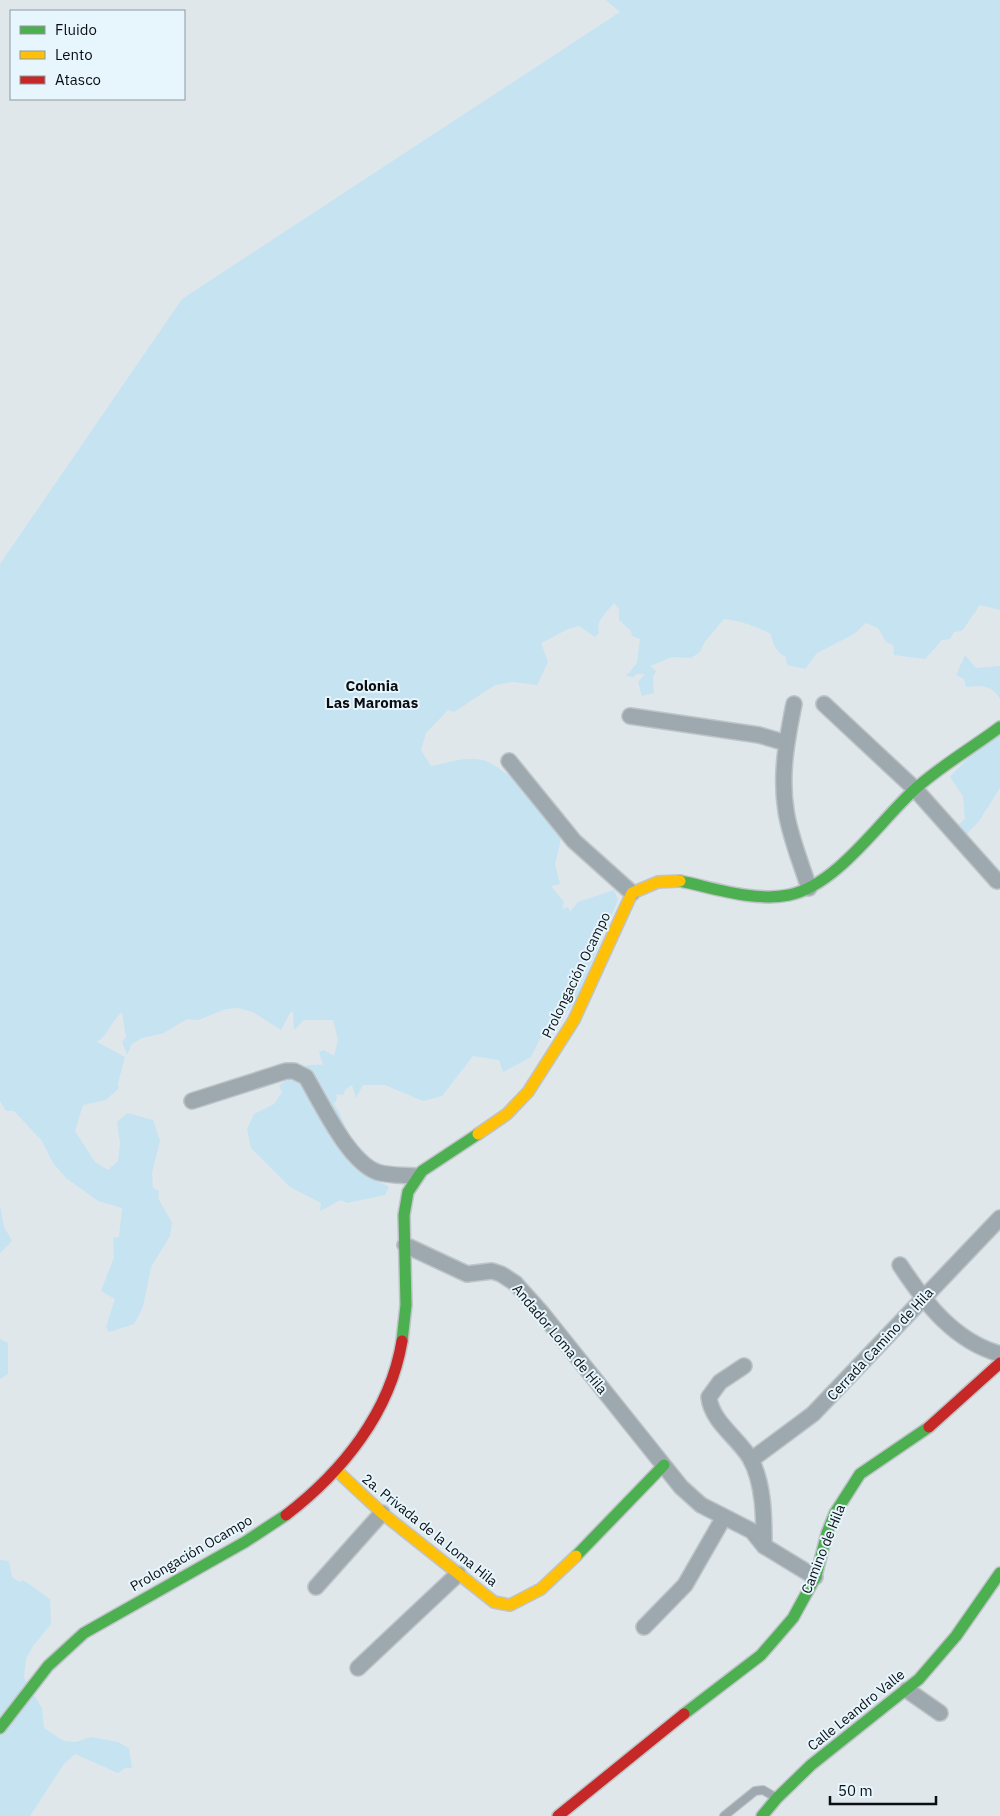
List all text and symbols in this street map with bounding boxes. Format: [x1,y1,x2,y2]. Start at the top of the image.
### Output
legend [10,10,185,100]
text: Fluido [55,20,97,39]
text: Lento [55,45,93,64]
text: Atasco [55,70,101,89]
district label: Colonia Las Maromas [326,676,419,712]
street label: Prolongación Ocampo [538,909,614,1041]
street label: Andador Loma de Hila [509,1280,612,1398]
street label: Cerrada Camino de Hila [823,1283,937,1404]
street label: 2a. Privada de la Loma Hila [359,1470,502,1591]
street label: Camino de Hila [797,1501,849,1596]
street label: Prolongación Ocampo [127,1511,255,1595]
street label: Calle Leandro Valle [804,1665,908,1755]
scale bar [830,1774,936,1806]
text: 50 m [838,1781,873,1800]

